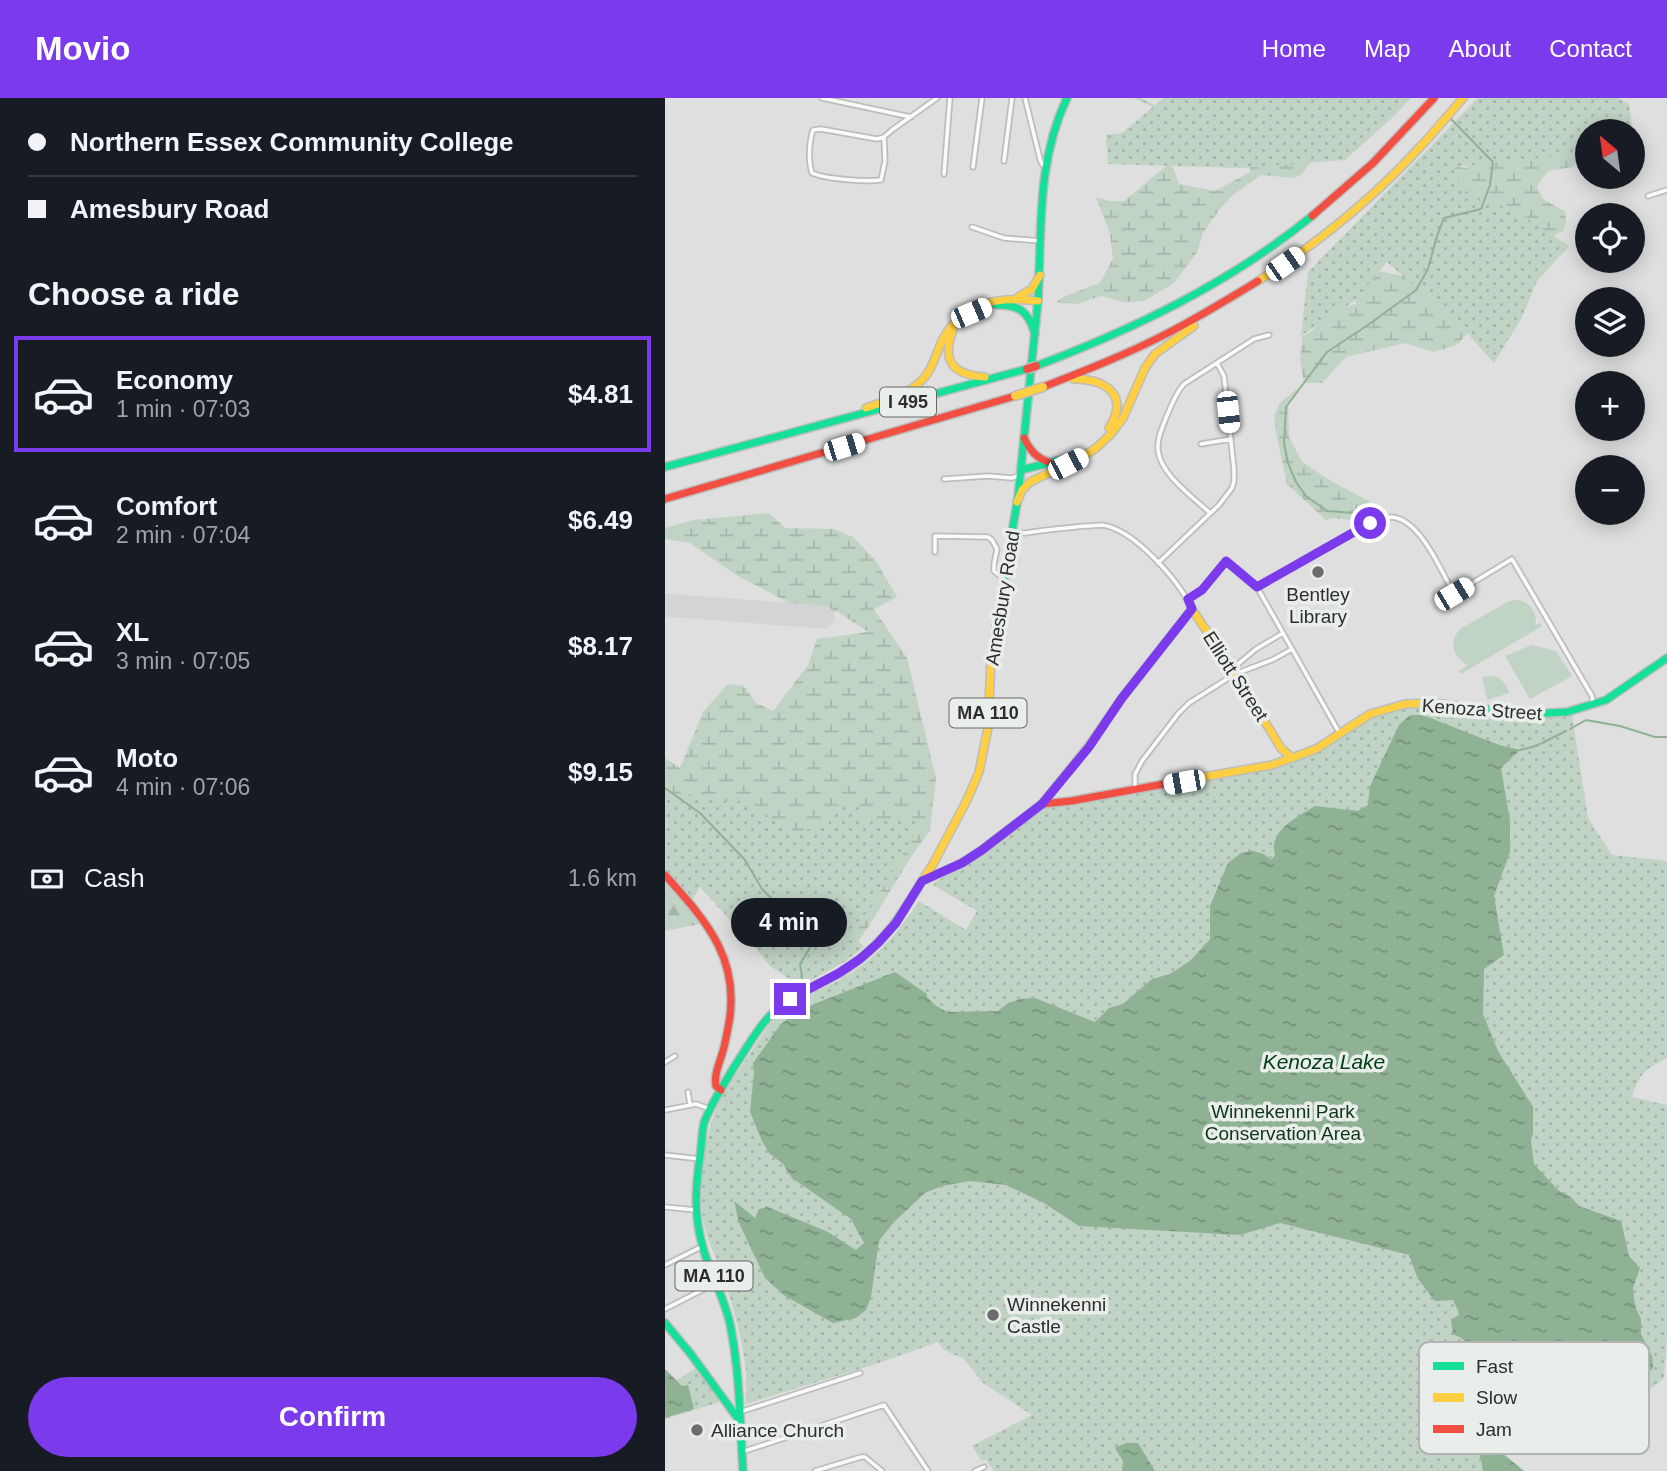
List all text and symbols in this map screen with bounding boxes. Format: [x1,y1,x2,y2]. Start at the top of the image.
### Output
text: Movio [35,30,130,67]
text: Home [1262,35,1326,62]
text: Map [1364,35,1411,62]
text: About [1449,35,1511,62]
text: Contact [1549,35,1632,62]
north arrow [1575,119,1645,189]
map controls [1575,119,1645,525]
text: Northern Essex Community College [70,127,514,157]
text: Amesbury Road [70,194,269,224]
button: locate [1575,203,1645,273]
car [1262,243,1309,285]
text: Choose a ride [28,276,240,312]
button: layers [1575,287,1645,357]
car [948,295,995,331]
icon: car [32,363,95,426]
text: Economy [116,365,233,395]
button: + [1575,371,1645,441]
text: $4.81 [568,379,633,409]
road number: I 495 [880,388,936,416]
car [1216,390,1241,434]
text: 1 min · 07:03 [116,396,250,422]
car [821,431,868,463]
car [1045,445,1092,483]
button: − [1575,455,1645,525]
icon: car [32,489,95,552]
text: Comfort [116,491,217,521]
text: $6.49 [568,505,633,535]
route start [1354,507,1386,539]
text: 2 min · 07:04 [116,522,250,548]
street label: Amesbury Road [981,529,1024,667]
marker: Bentley Library [1310,564,1326,580]
car [1431,574,1478,614]
place label: Bentley Library [1286,584,1350,627]
icon: car [32,615,95,678]
text: XL [116,617,149,647]
street label: Elliott Street [1199,628,1273,726]
text: $8.17 [568,631,633,661]
text: 3 min · 07:05 [116,648,250,674]
street label: Kenoza Street [1421,695,1543,724]
road number: MA 110 [949,698,1027,728]
icon: car [32,741,95,804]
text: Moto [116,743,178,773]
text: $9.15 [568,757,633,787]
car [1162,768,1207,796]
text: 4 min · 07:06 [116,774,250,800]
icon: cash [28,860,66,898]
text: Cash [84,863,145,893]
text: 1.6 km [568,865,637,891]
callout: 4 min [732,898,848,946]
text: 4 min [759,909,819,935]
route end [774,983,806,1015]
water label: Kenoza Lake [1263,1050,1385,1073]
park label: Winnekenni Park Conservation Area [1205,1101,1362,1144]
road number: MA 110 [675,1261,753,1290]
place label: Winnekenni Castle [1007,1294,1106,1337]
marker: Winnekenni Castle [985,1307,1001,1323]
legend [1419,1342,1649,1454]
text: Fast [1476,1356,1514,1377]
button: Confirm [28,1377,637,1457]
text: Slow [1476,1387,1517,1408]
text: Jam [1476,1419,1512,1440]
place label: Alliance Church [711,1420,844,1441]
marker: Alliance Church [689,1422,705,1438]

